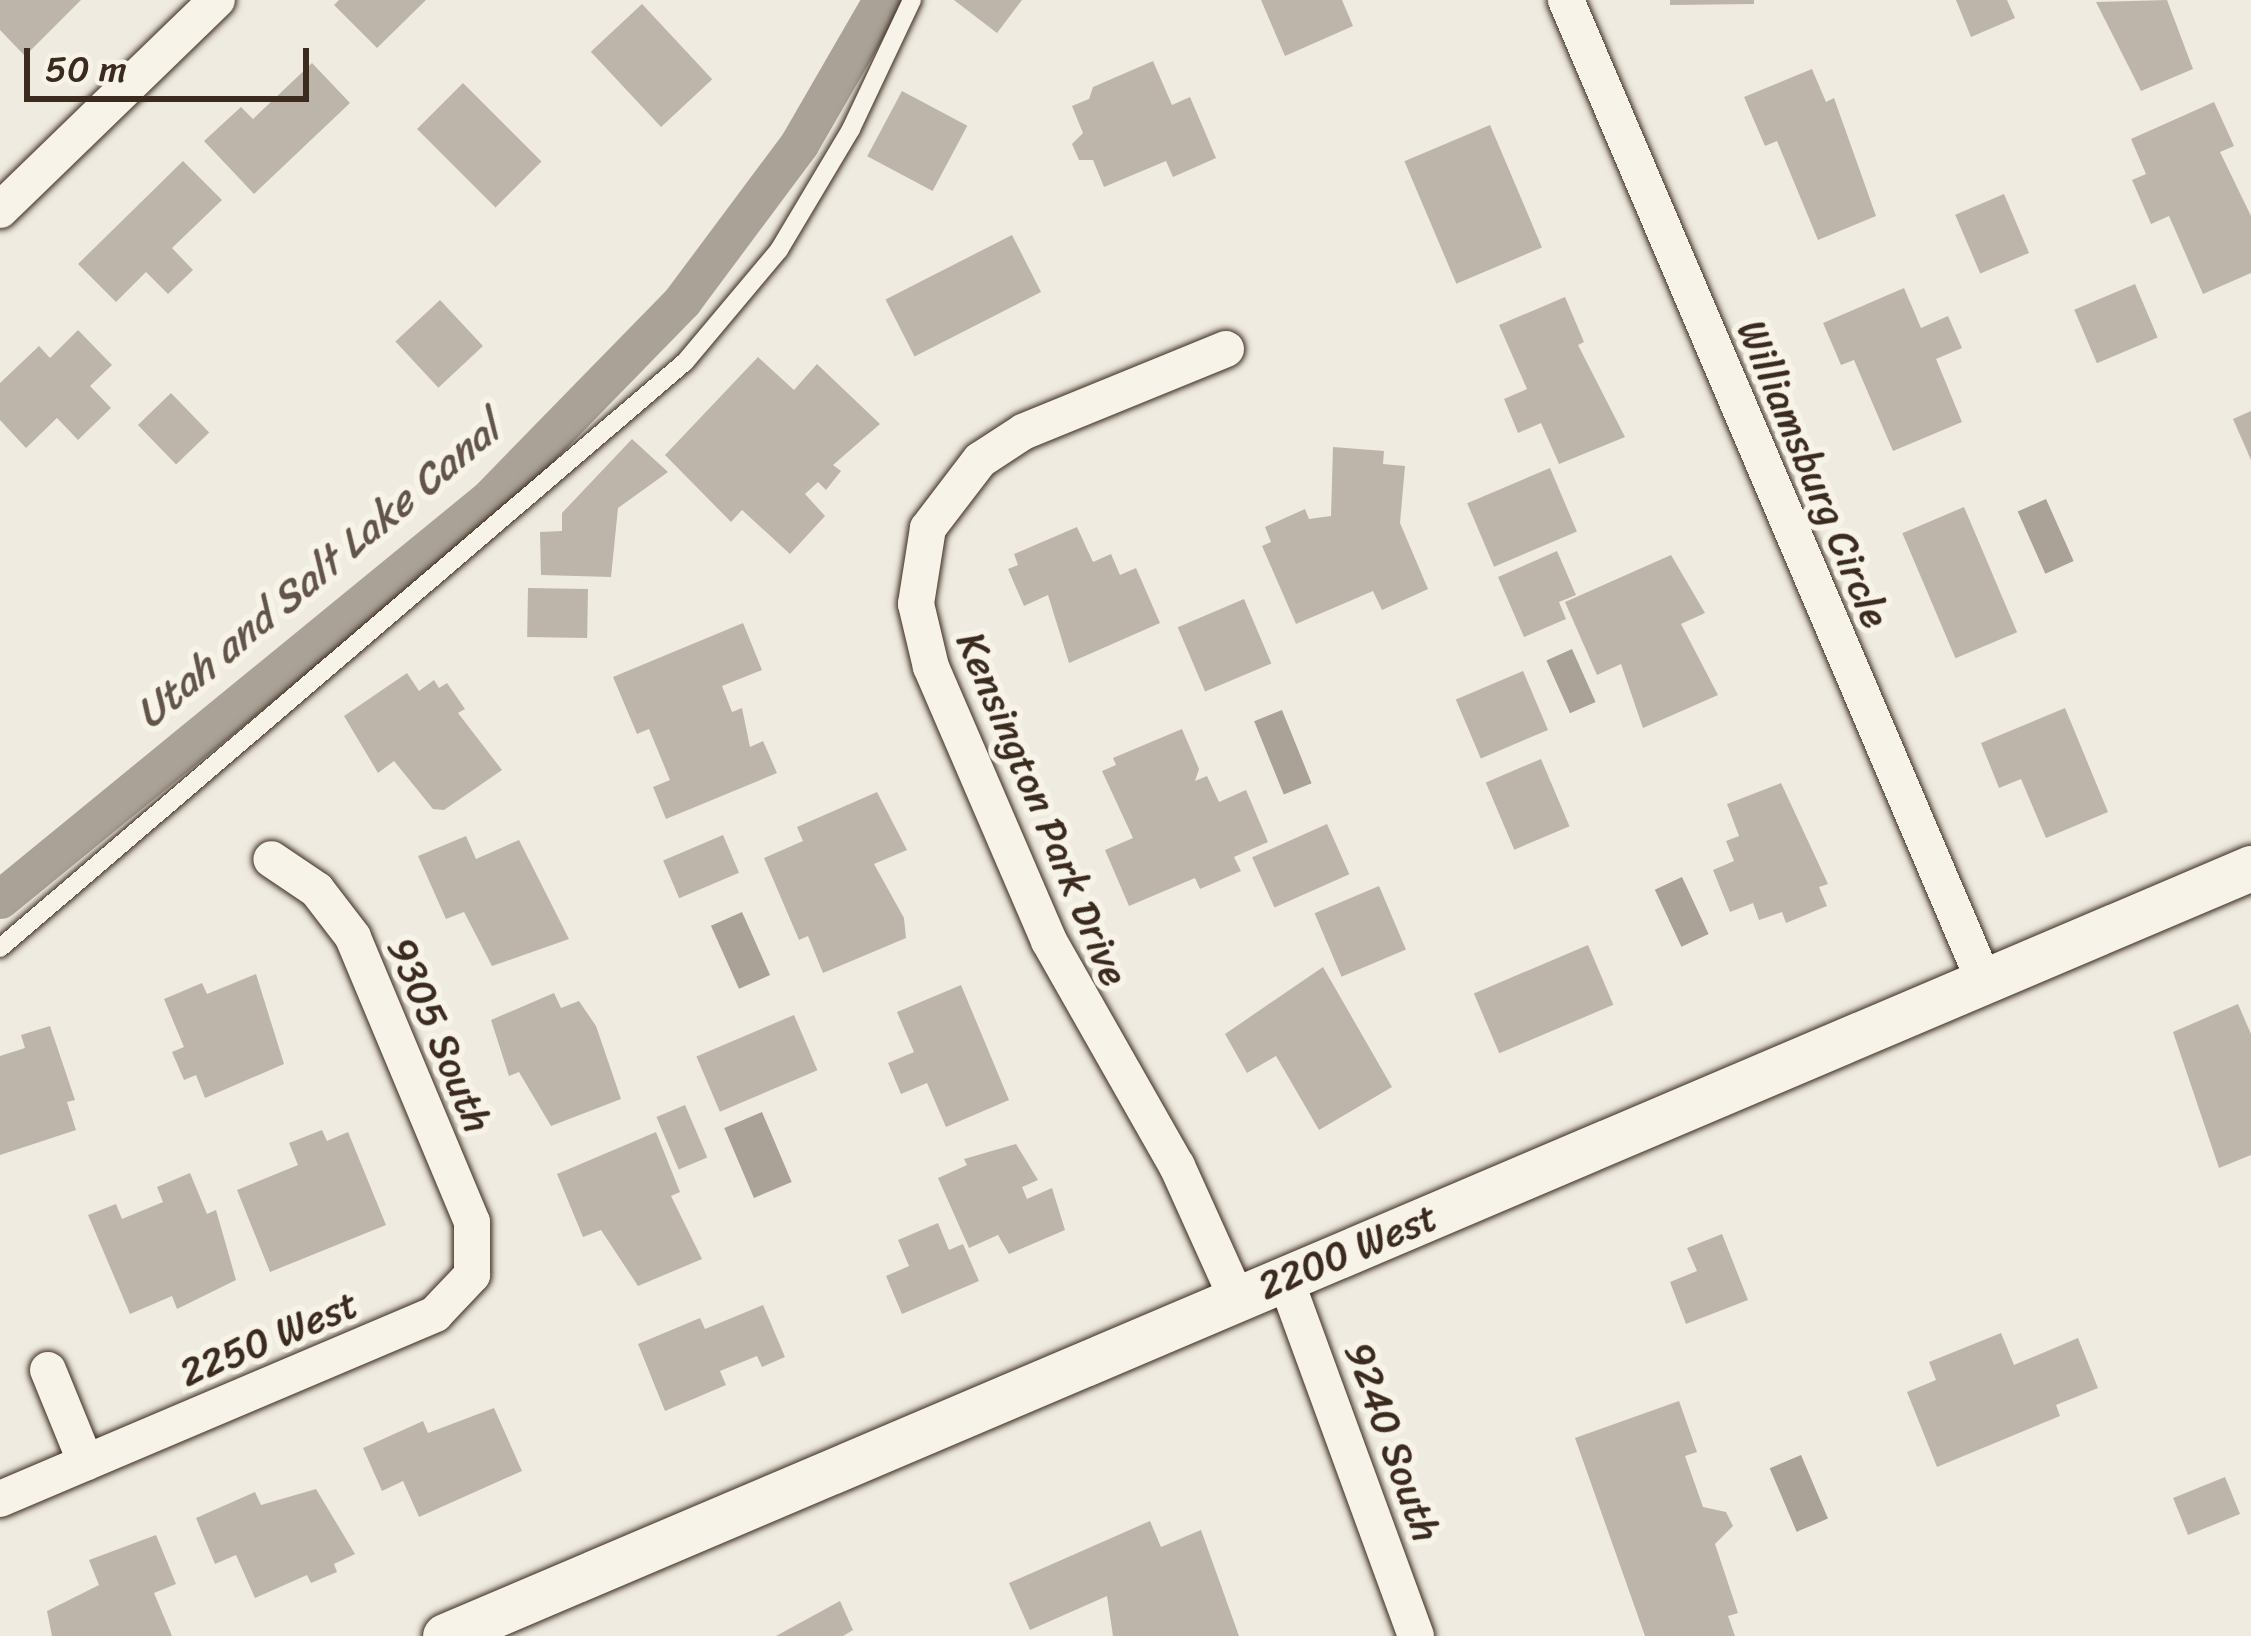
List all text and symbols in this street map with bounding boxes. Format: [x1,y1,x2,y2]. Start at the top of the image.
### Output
scale bar [30,24,315,98]
text: 50 m [45,37,127,101]
street label: Williamsburg Circle [1727,313,1899,635]
water label: Utah and Salt Lake Canal [124,403,512,739]
street label: Kensington Park Drive [946,625,1138,993]
street label: 9305 South [377,931,501,1139]
street label: 2200 West [1252,1193,1444,1311]
street label: 2250 West [173,1281,365,1397]
street label: 9240 South [1334,1336,1450,1548]

